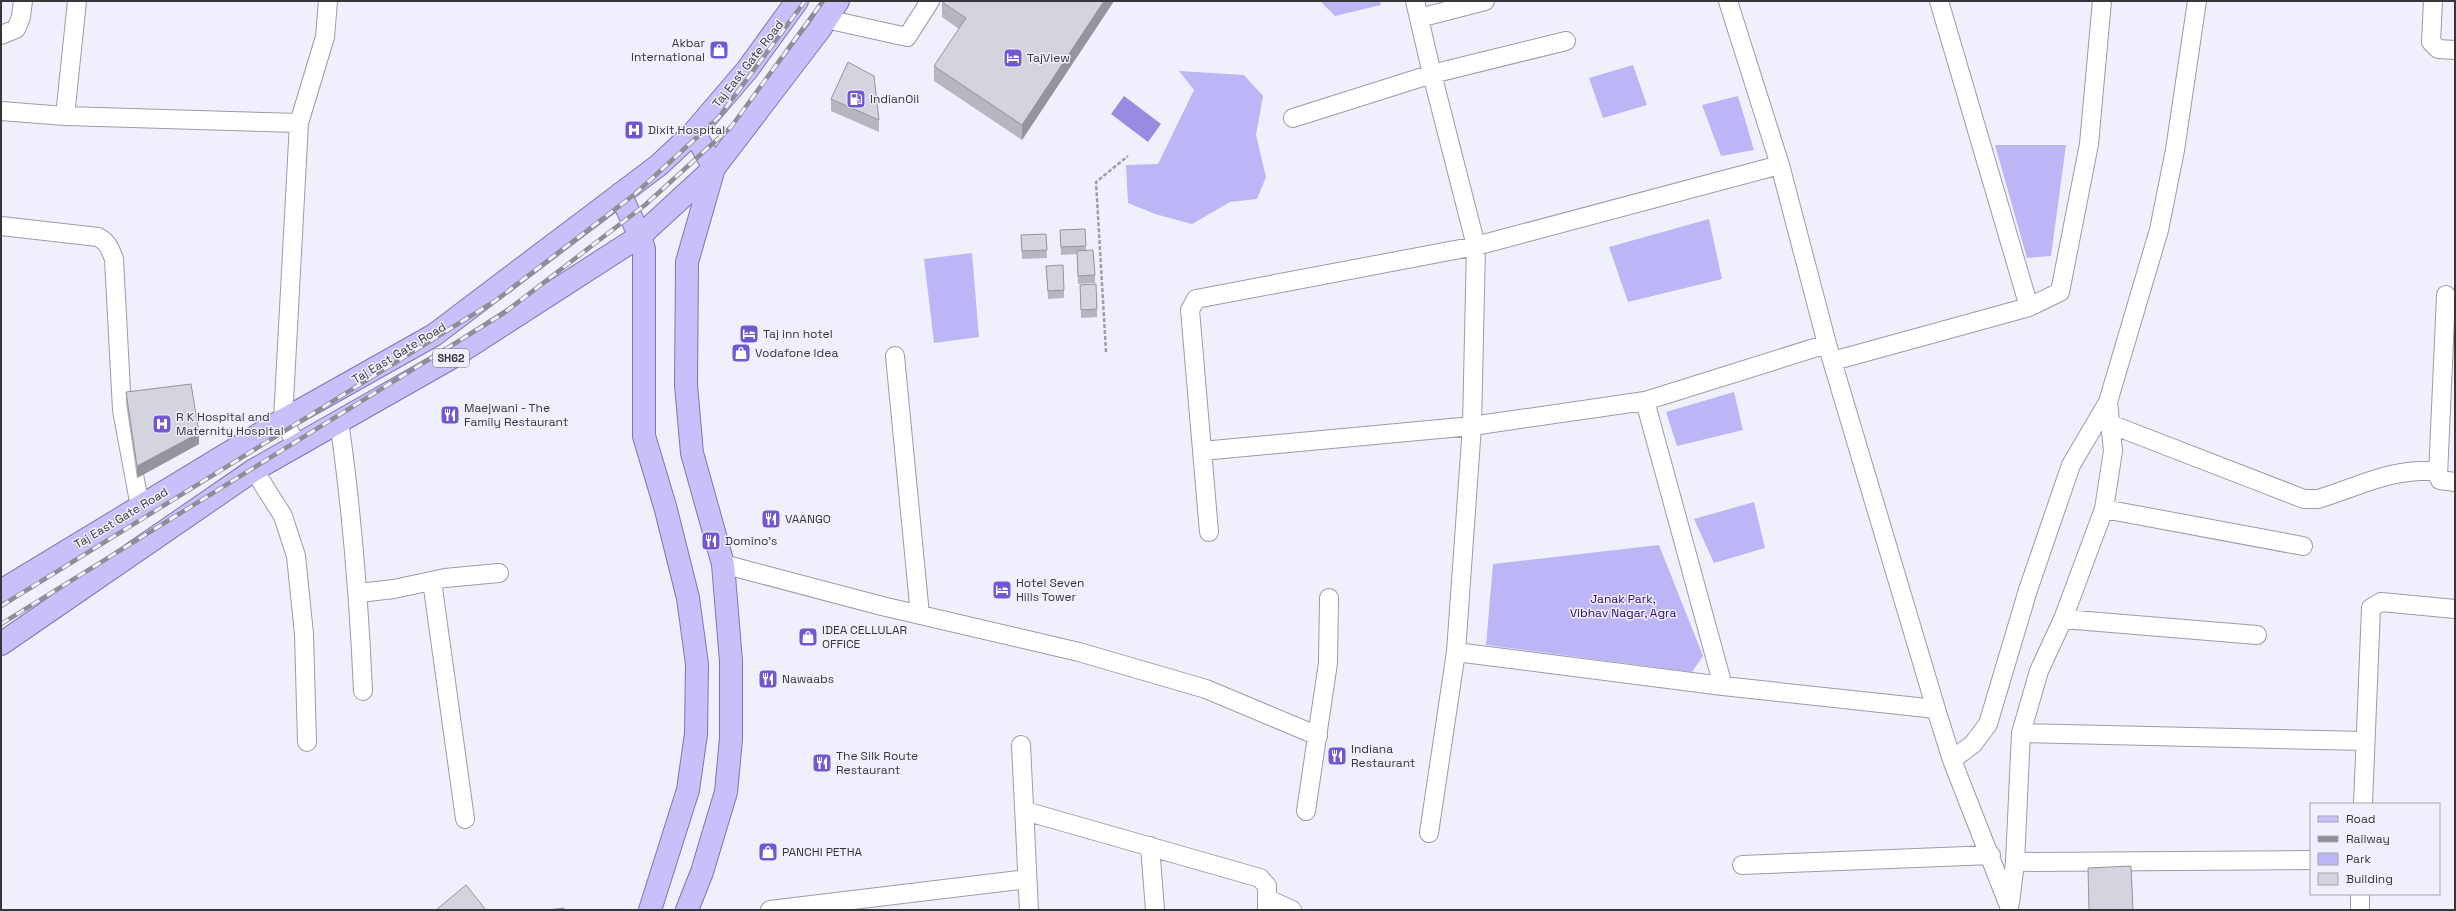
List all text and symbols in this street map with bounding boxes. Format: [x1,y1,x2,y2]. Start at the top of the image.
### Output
street label: Taj East Gate Road [709,17,787,111]
place label: Akbar International [631,35,705,65]
shop icon: Akbar International [708,39,730,61]
hotel icon: TajView [1002,47,1024,69]
place label: TajView [1027,50,1070,66]
fuel station icon: IndianOil [845,88,867,110]
place label: IndianOil [870,91,919,107]
hospital icon: Dixit Hospital [623,119,645,141]
place label: Dixit Hospital [648,122,725,138]
street label: Taj East Gate Road [349,319,449,387]
hotel icon: Taj inn hotel [738,323,760,345]
place label: Taj inn hotel [763,326,833,342]
shop icon: Vodafone Idea [730,342,752,364]
place label: Vodafone Idea [755,345,838,361]
road number: SH62 [433,349,469,367]
place label: Maejwani - The Family Restaurant [464,400,568,430]
restaurant icon: Maejwani - The Family Restaurant [439,404,461,426]
place label: R K Hospital and Maternity Hospital [176,409,284,439]
hospital icon: R K Hospital and Maternity Hospital [151,413,173,435]
street label: Taj East Gate Road [71,484,171,552]
restaurant icon: VAANGO [760,508,782,530]
place label: VAANGO [785,511,831,527]
restaurant icon: Domino's [700,530,722,552]
place label: Domino's [725,533,777,549]
place label: Hotel Seven Hills Tower [1016,575,1084,605]
hotel icon: Hotel Seven Hills Tower [991,579,1013,601]
park label: Janak Park, Vibhav Nagar, Agra [1570,591,1676,621]
place label: IDEA CELLULAR OFFICE [822,622,907,652]
shop icon: IDEA CELLULAR OFFICE [797,626,819,648]
restaurant icon: Nawaabs [757,668,779,690]
place label: Nawaabs [782,671,834,687]
place label: Indiana Restaurant [1351,741,1415,771]
restaurant icon: Indiana Restaurant [1326,745,1348,767]
place label: The Silk Route Restaurant [836,748,918,778]
restaurant icon: The Silk Route Restaurant [811,752,833,774]
legend [2310,803,2440,895]
text: Road [2346,811,2375,827]
text: Railway [2346,831,2390,847]
shop icon: PANCHI PETHA [757,841,779,863]
place label: PANCHI PETHA [782,844,863,860]
text: Park [2346,851,2371,867]
text: Building [2346,871,2393,887]

